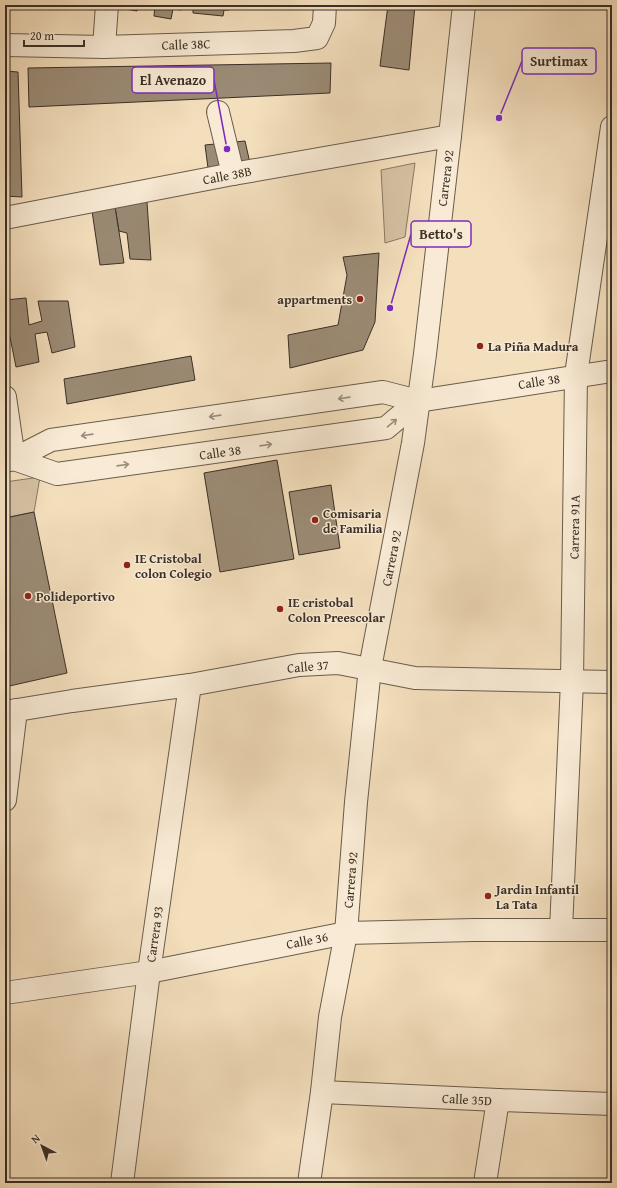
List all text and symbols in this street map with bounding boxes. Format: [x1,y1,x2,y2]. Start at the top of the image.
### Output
scale bar [24,22,84,48]
text: 20 m [30,27,54,44]
street label: Calle 38C [161,34,211,55]
callout: Surtimax [522,48,596,74]
text: Surtimax [530,51,589,71]
callout: El Avenazo [132,67,214,93]
text: El Avenazo [140,70,207,90]
street label: Carrera 92 [433,149,458,207]
street label: Calle 38B [201,161,253,190]
callout: Betto's [411,221,471,247]
text: Betto's [419,224,463,244]
place label: appartments [277,290,352,309]
marker: appartments [355,294,365,304]
place label: La Piña Madura [488,337,579,356]
marker: La Piña Madura [475,341,485,351]
street label: Calle 38 [517,369,561,394]
one-way arrow [338,394,351,402]
one-way arrow [209,412,222,420]
one-way arrow [387,418,398,427]
one-way arrow [81,431,94,439]
street label: Calle 38 [198,440,242,465]
one-way arrow [259,441,272,449]
one-way arrow [116,461,129,469]
street label: Carrera 91A [564,494,585,559]
place label: Comisaria de Familia [323,504,383,538]
marker: Comisaria de Familia [310,515,320,525]
street label: Carrera 92 [377,529,406,588]
place label: IE Cristobal colon Colegio [135,549,212,583]
marker: IE Cristobal colon Colegio [122,560,132,570]
place label: Polideportivo [36,587,115,606]
marker: Polideportivo [23,591,33,601]
place label: IE cristobal Colon Preescolar [288,593,385,627]
marker: IE cristobal Colon Preescolar [275,604,285,614]
street label: Calle 37 [286,655,330,678]
street label: Carrera 92 [339,851,362,909]
place label: Jardin Infantil La Tata [494,880,579,914]
marker: Jardin Infantil La Tata [483,891,493,901]
street label: Carrera 93 [141,905,168,963]
street label: Calle 36 [285,927,330,954]
street label: Calle 35D [442,1089,492,1110]
north arrow [22,1126,62,1166]
text: N [27,1130,44,1147]

